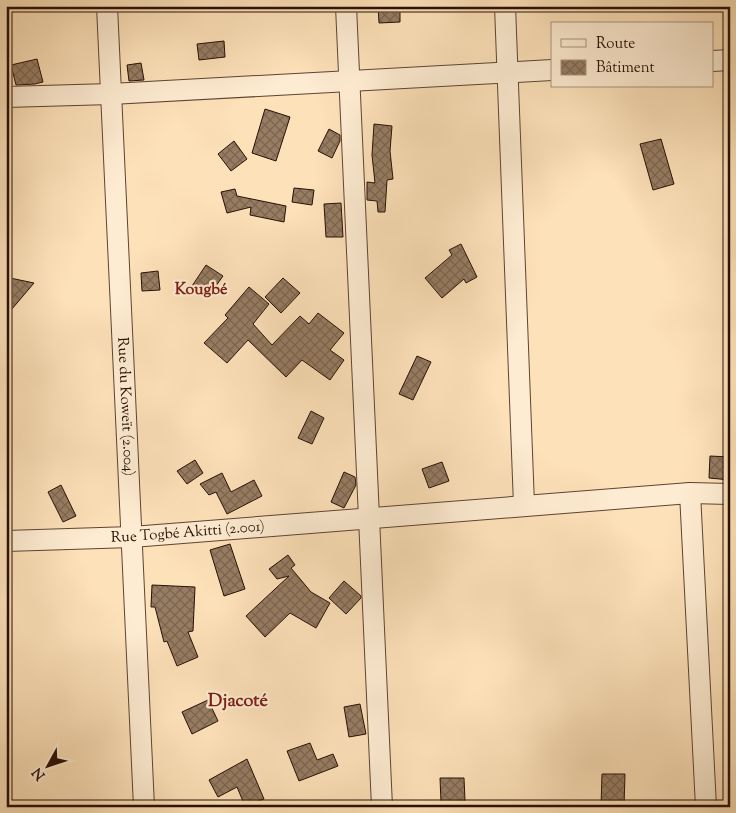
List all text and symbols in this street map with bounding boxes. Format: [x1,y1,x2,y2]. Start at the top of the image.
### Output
legend [551,22,714,88]
text: Route [596,34,635,55]
text: Bâtiment [596,58,655,79]
district label: Kougbé [175,279,228,302]
street label: Rue du Koweït (2.004) [112,337,139,477]
street label: Rue Togbé Akitti (2.001) [111,516,265,548]
district label: Djacoté [208,689,269,715]
north arrow [22,740,72,790]
text: N [28,762,51,784]

